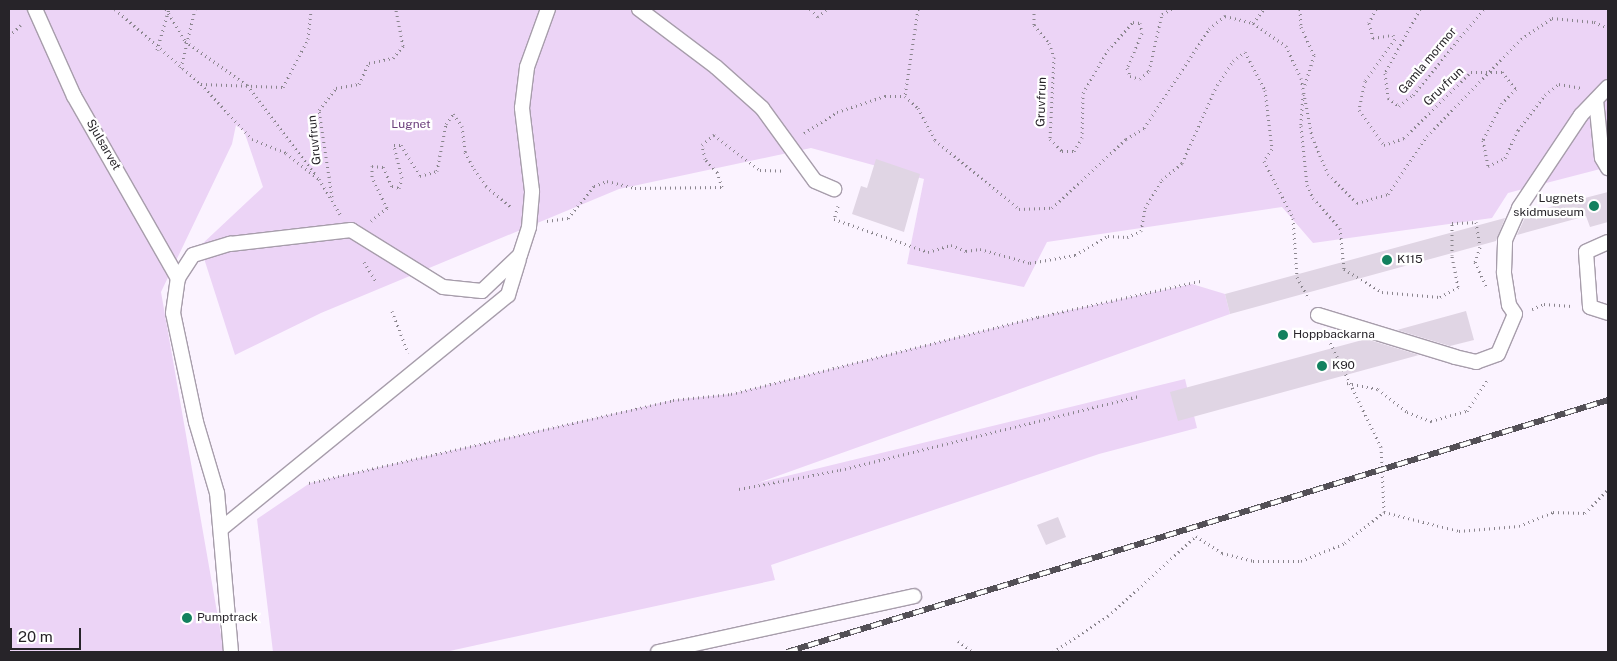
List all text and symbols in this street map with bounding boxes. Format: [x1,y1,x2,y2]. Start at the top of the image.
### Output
street label: Gamla mormor [1396,25,1460,97]
street label: Gruvfrun [1421,64,1467,110]
street label: Gruvfrun [1034,77,1050,127]
street label: Gruvfrun [305,114,325,166]
street label: Sjulsarvet [83,117,123,173]
park label: Lugnet [391,118,431,132]
place label: Lugnets skidmuseum [1513,192,1584,220]
marker: Lugnets skidmuseum [1588,200,1600,212]
place label: K115 [1397,253,1423,267]
marker: K115 [1381,254,1393,266]
place label: Hoppbackarna [1293,328,1375,342]
marker: Hoppbackarna [1277,329,1289,341]
place label: K90 [1332,359,1355,373]
marker: K90 [1316,360,1328,372]
place label: Pumptrack [197,611,258,625]
marker: Pumptrack [181,612,193,624]
scale bar [12,618,84,650]
text: 20 m [18,628,53,645]

